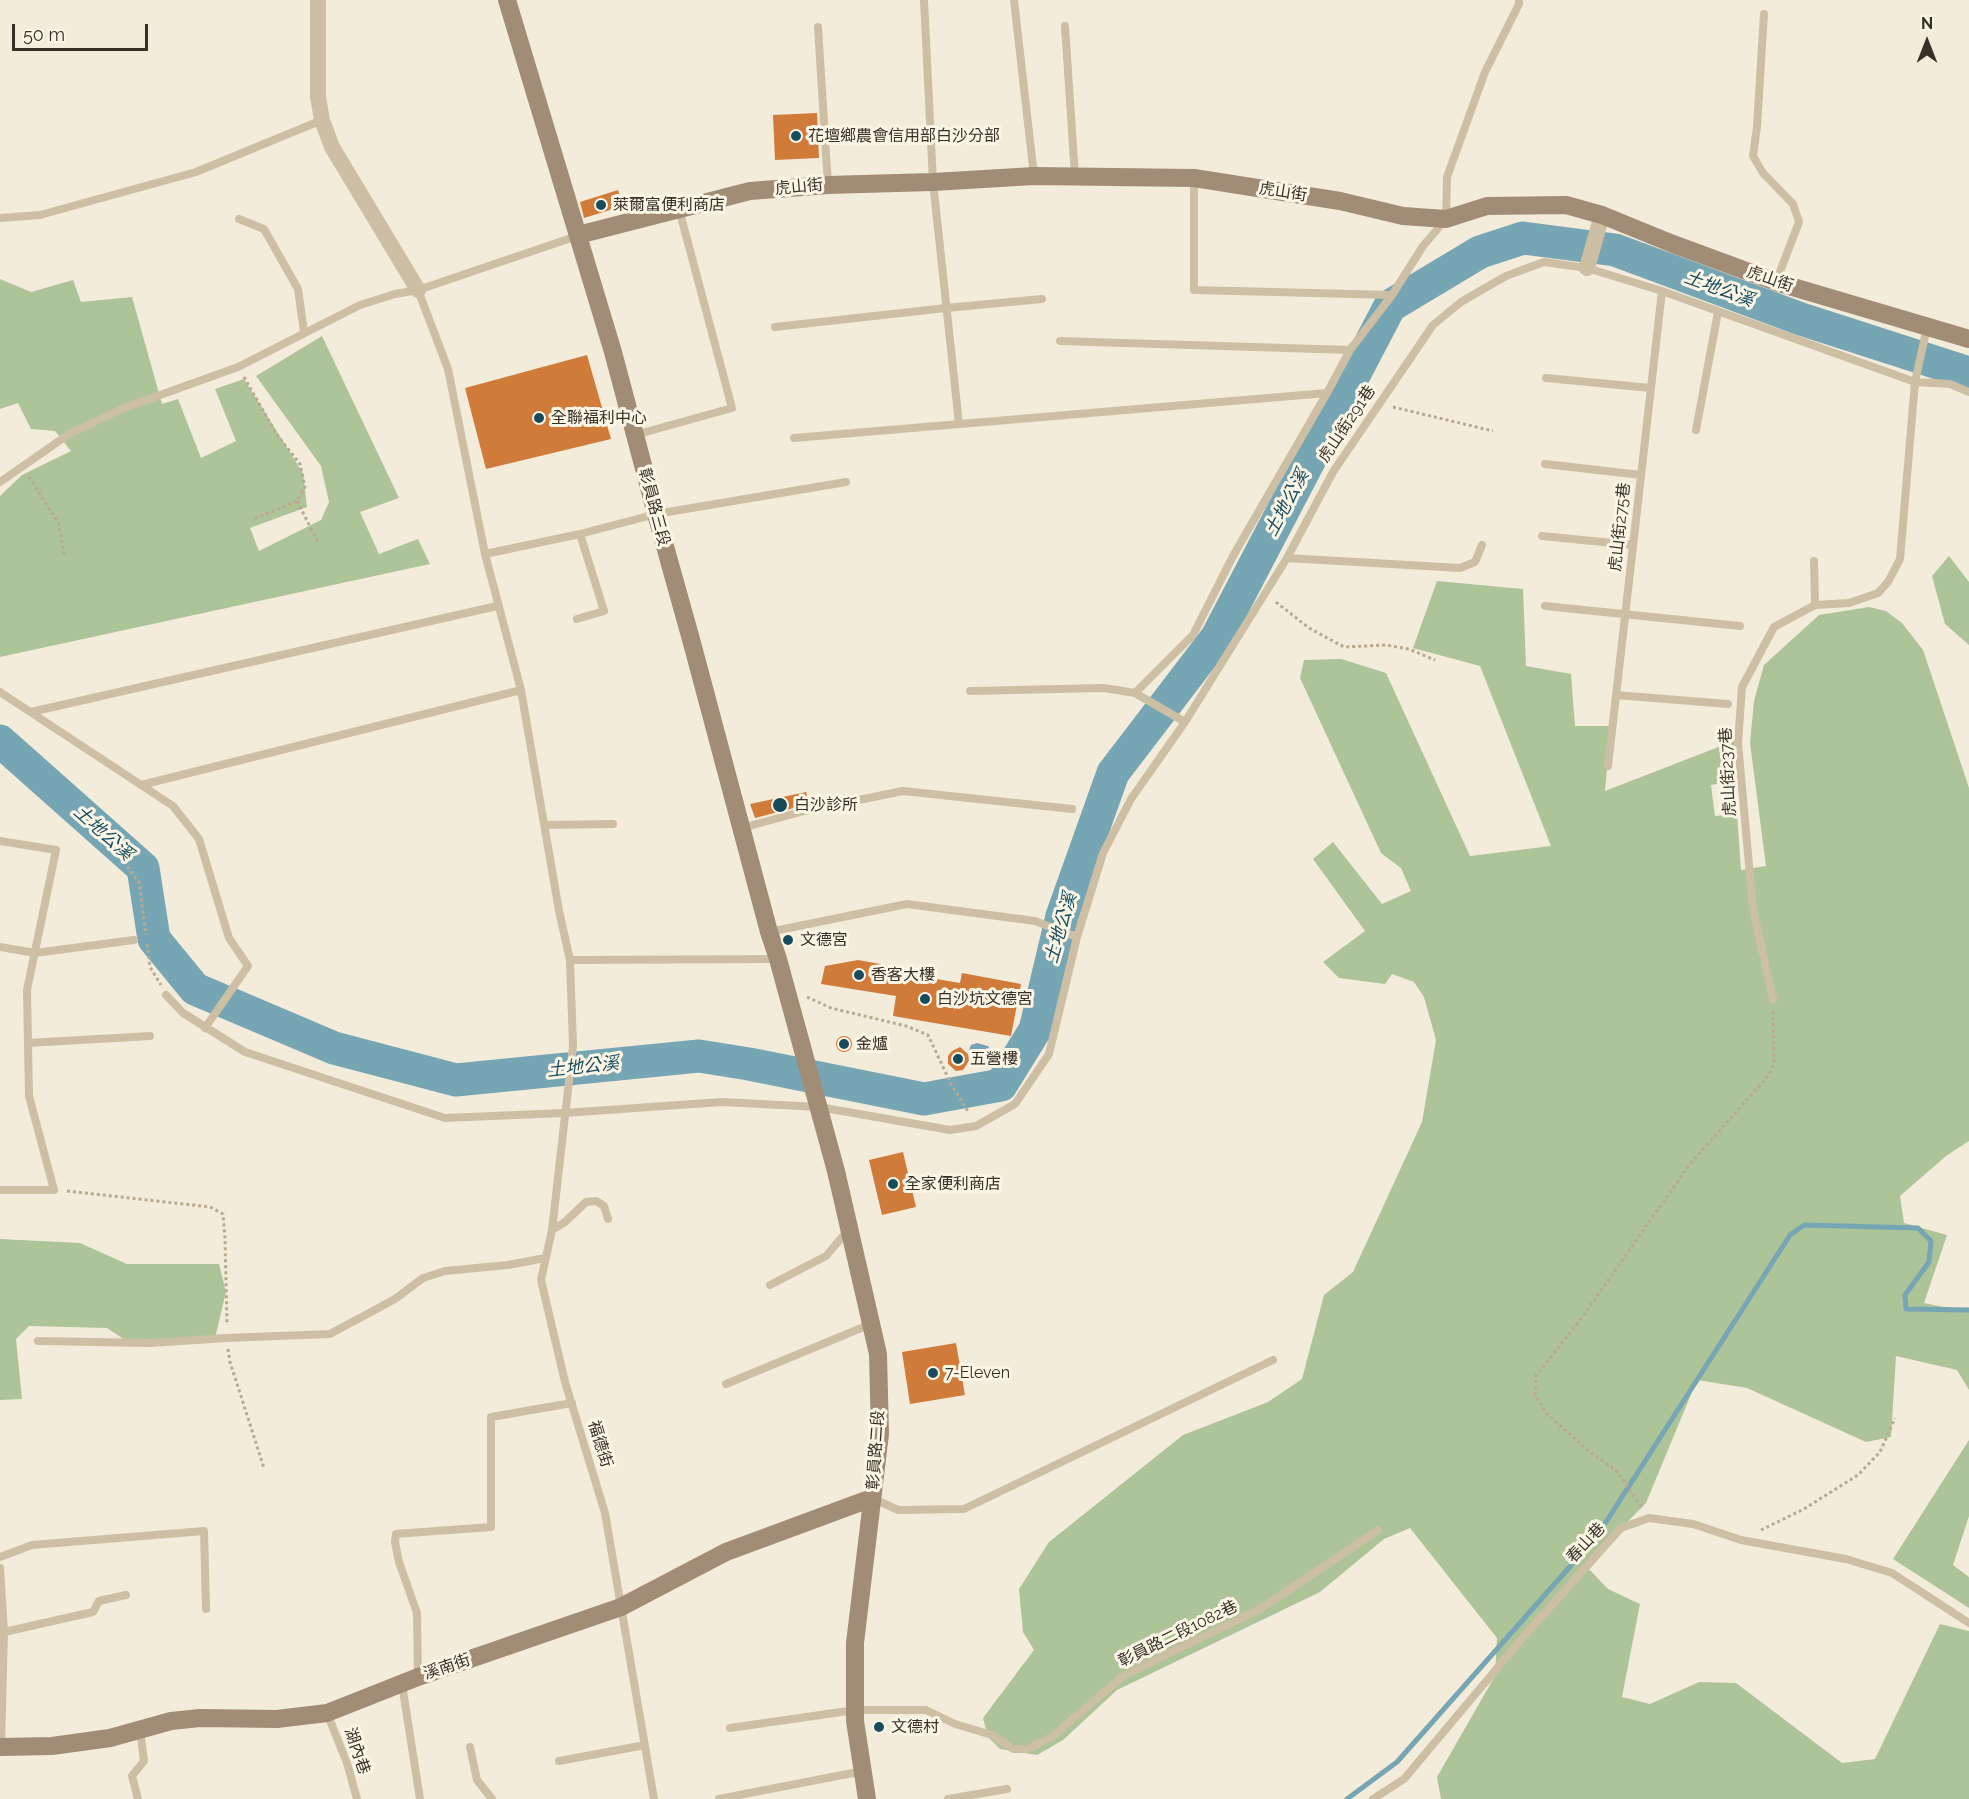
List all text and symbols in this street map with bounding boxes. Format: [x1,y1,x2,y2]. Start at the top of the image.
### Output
scale bar [15,12,152,50]
north arrow [1897,12,1957,72]
text: N [1921,14,1933,33]
text: 50 m [23,24,65,45]
place label: 花壇鄉農會信用部白沙分部 [808,126,1000,146]
marker: 花壇鄉農會信用部白沙分部 [789,129,803,143]
street label: 虎山街 [774,175,824,199]
street label: 虎山街 [1258,179,1308,205]
place label: 萊爾富便利商店 [613,195,725,215]
marker: 萊爾富便利商店 [594,198,608,212]
street label: 虎山街 [1744,262,1796,296]
water label: 土地公溪 [1681,267,1757,311]
street label: 虎山街291巷 [1314,382,1380,466]
place label: 全聯福利中心 [551,408,647,428]
marker: 全聯福利中心 [532,411,546,425]
street label: 彰員路三段 [634,466,674,548]
water label: 土地公溪 [1261,466,1313,540]
street label: 虎山街275巷 [1606,482,1634,572]
street label: 虎山街237巷 [1716,727,1740,817]
place label: 白沙診所 [794,795,858,815]
marker: 白沙診所 [771,796,789,814]
water label: 土地公溪 [69,801,137,865]
water label: 土地公溪 [1041,890,1081,966]
place label: 文德宮 [800,930,848,950]
marker: 文德宮 [781,933,795,947]
place label: 香客大樓 [871,965,935,985]
marker: 香客大樓 [852,968,866,982]
place label: 白沙坑文德宮 [937,989,1033,1009]
marker: 白沙坑文德宮 [918,992,932,1006]
place label: 金爐 [856,1034,888,1054]
marker: 金爐 [837,1037,851,1051]
place label: 五營樓 [970,1049,1018,1069]
water label: 土地公溪 [546,1052,620,1082]
marker: 五營樓 [951,1052,965,1066]
place label: 全家便利商店 [905,1174,1001,1194]
marker: 全家便利商店 [886,1177,900,1191]
place label: 7-Eleven [945,1363,1010,1383]
marker: 7-Eleven [926,1366,940,1380]
street label: 彰員路二段 [864,1409,888,1491]
street label: 福德街 [584,1418,616,1470]
street label: 春山巷 [1563,1519,1609,1567]
street label: 彰員路二段1082巷 [1115,1597,1241,1671]
street label: 溪南街 [421,1650,473,1684]
place label: 文德村 [891,1717,939,1737]
marker: 文德村 [872,1720,886,1734]
street label: 湖內巷 [340,1725,374,1777]

